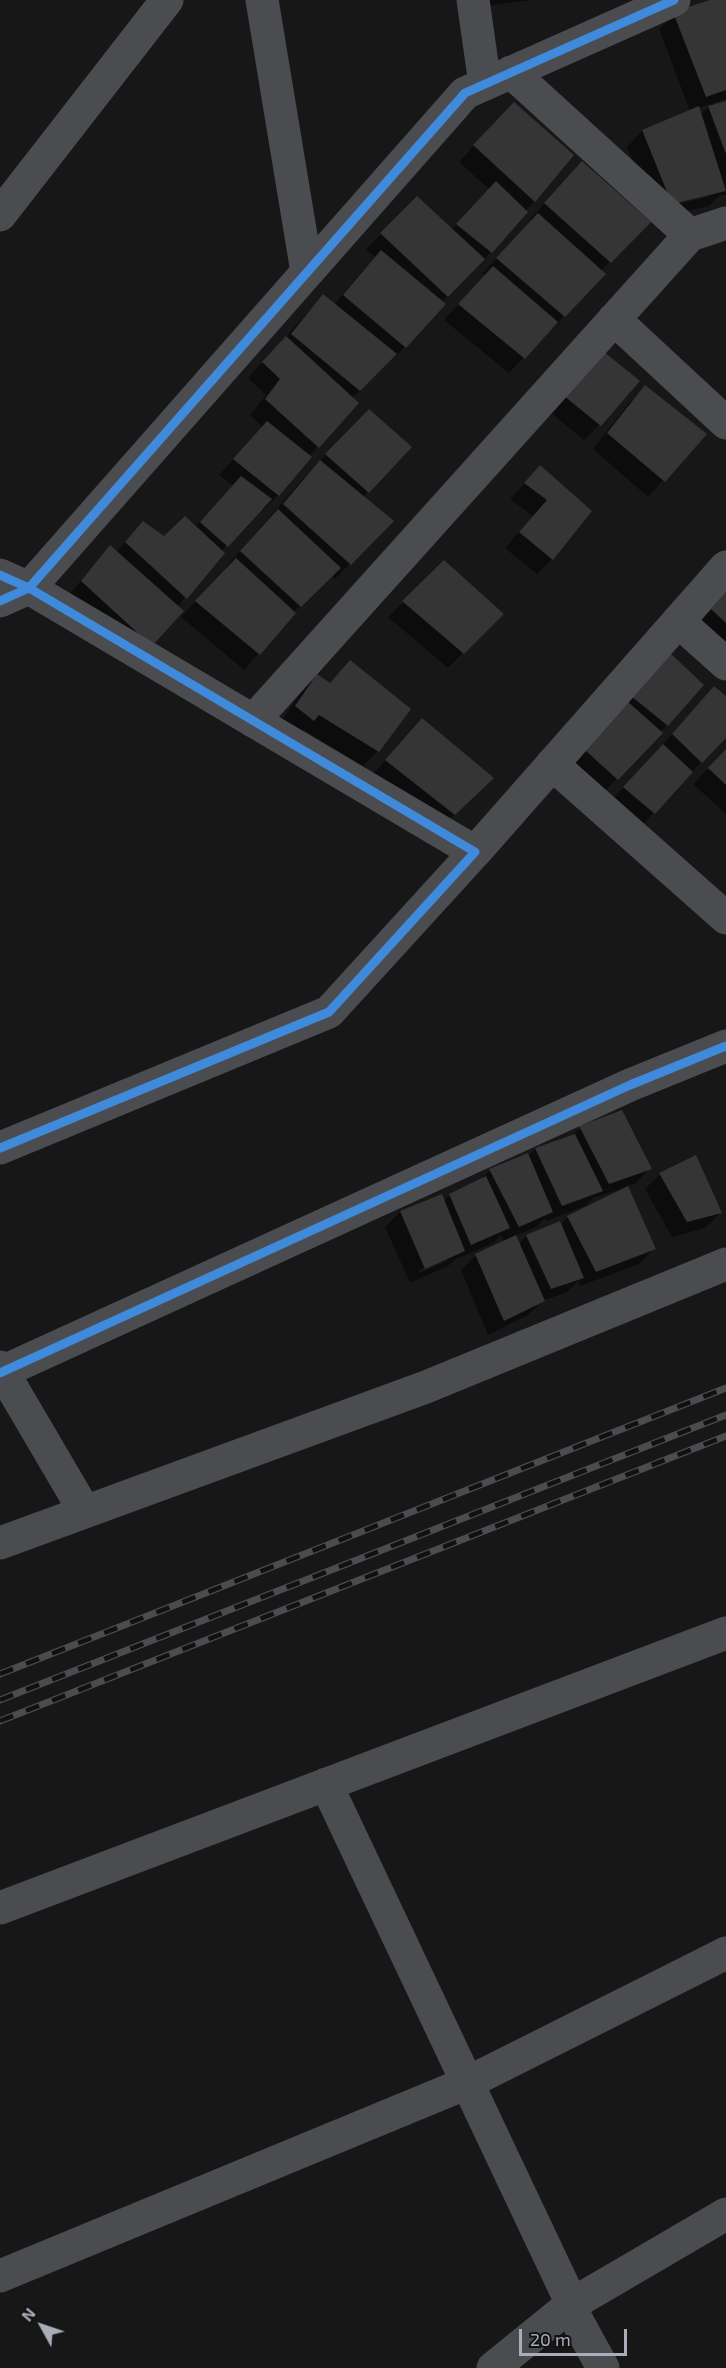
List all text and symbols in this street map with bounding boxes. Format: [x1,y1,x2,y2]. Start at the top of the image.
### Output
north arrow [12,2296,72,2356]
text: N [17,2304,39,2325]
scale bar [522,2317,630,2355]
text: 20 m [530,2328,571,2350]

